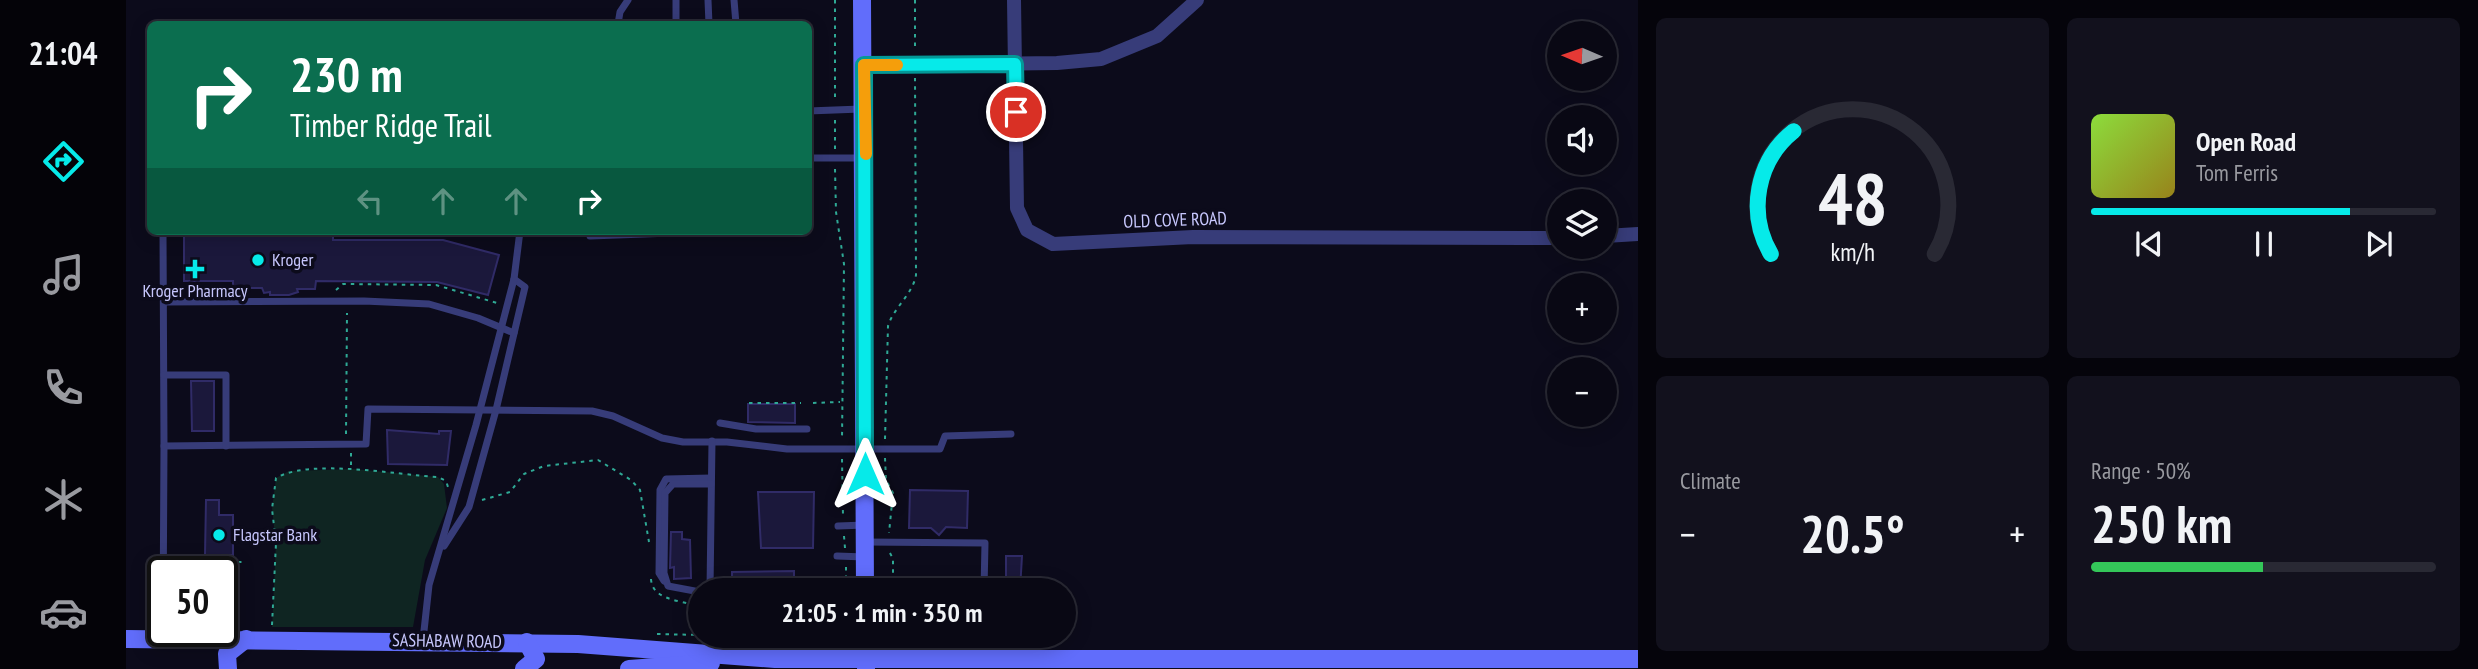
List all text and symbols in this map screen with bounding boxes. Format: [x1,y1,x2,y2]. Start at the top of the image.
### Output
north arrow [1547,21,1617,91]
map controls [1547,21,1617,427]
text: 21:04 [28,32,98,74]
text: 230 m [290,42,403,106]
icon: right [175,49,266,140]
pin [986,82,1046,142]
icon: arrive [997,93,1035,131]
text: Timber Ridge Trail [290,104,491,146]
button: sound [1547,105,1617,175]
text: Open Road [2196,125,2296,158]
icon: directions [39,137,88,186]
text: 48 [1818,151,1887,245]
text: Tom Ferris [2196,158,2278,187]
icon: left [351,182,389,220]
icon: ahead [424,182,462,220]
icon: ahead [497,182,535,220]
icon: right [570,182,608,220]
button: layers [1547,189,1617,259]
street label: OLD COVE ROAD [1123,206,1227,233]
icon: previous [2130,225,2168,263]
icon: pause [2245,225,2283,263]
icon: next [2360,225,2398,263]
text: km/h [1830,236,1875,268]
place label: Kroger [272,248,313,271]
icon: music [39,250,88,299]
marker: Kroger [250,252,266,268]
marker: Kroger Pharmacy [187,261,203,277]
button: + [1547,273,1617,343]
place label: Kroger Pharmacy [142,279,248,302]
button: − [1547,357,1617,427]
icon: phone [39,363,88,412]
position arrow [828,437,902,511]
text: Range · 50% [2091,456,2191,485]
text: Climate [1680,466,1741,495]
icon: climate [39,475,88,524]
text: 250 km [2091,490,2232,557]
text: 20.5° [1800,500,1905,567]
text: − [1680,509,1696,558]
text: + [2009,509,2025,558]
place label: Flagstar Bank [233,523,317,546]
marker: Flagstar Bank [211,527,227,543]
speed limit sign: 50 [147,556,238,647]
icon: car [39,588,88,637]
text: 21:05 · 1 min · 350 m [782,596,982,629]
street label: SASHABAW ROAD [392,628,502,653]

